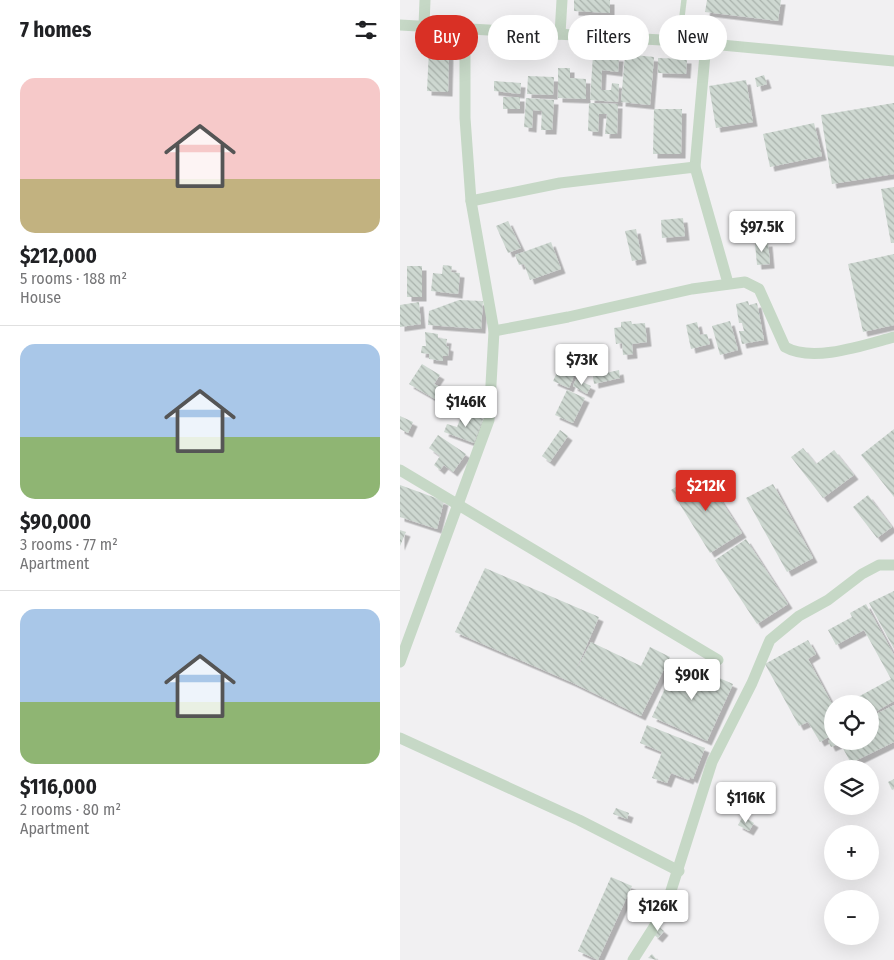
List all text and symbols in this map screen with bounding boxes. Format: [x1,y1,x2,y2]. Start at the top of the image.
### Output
chip: Buy [415,15,478,60]
chip: Rent [488,15,558,60]
chip: Filters [568,15,649,60]
chip: New [659,15,727,60]
icon: filters [352,16,380,44]
text: 7 homes [20,17,91,43]
icon: home [155,111,245,201]
pin: $97.5K [721,210,803,253]
text: $97.5K [740,217,784,236]
text: $212,000 [20,243,97,269]
text: 5 rooms · 188 m² [20,269,127,288]
text: House [20,288,61,307]
pin: $73K [552,344,612,386]
text: $73K [566,350,598,369]
icon: home [155,376,245,466]
pin: $146K [431,386,501,428]
text: $146K [446,392,486,411]
pin: $212K [671,470,741,512]
text: $212K [687,476,725,495]
text: $90,000 [20,509,91,535]
text: 3 rooms · 77 m² [20,535,118,554]
text: Apartment [20,554,89,573]
icon: home [155,641,245,731]
pin: $90K [662,658,722,701]
text: $90K [675,665,709,684]
map controls [824,695,879,945]
button: locate [824,695,879,750]
button: layers [824,760,879,815]
text: $116,000 [20,774,97,800]
pin: $116K [711,782,781,824]
text: $116K [727,788,765,807]
text: 2 rooms · 80 m² [20,800,121,819]
text: Apartment [20,819,89,838]
button: + [824,825,879,880]
pin: $126K [623,890,693,932]
button: − [824,890,879,945]
text: $126K [638,896,678,915]

